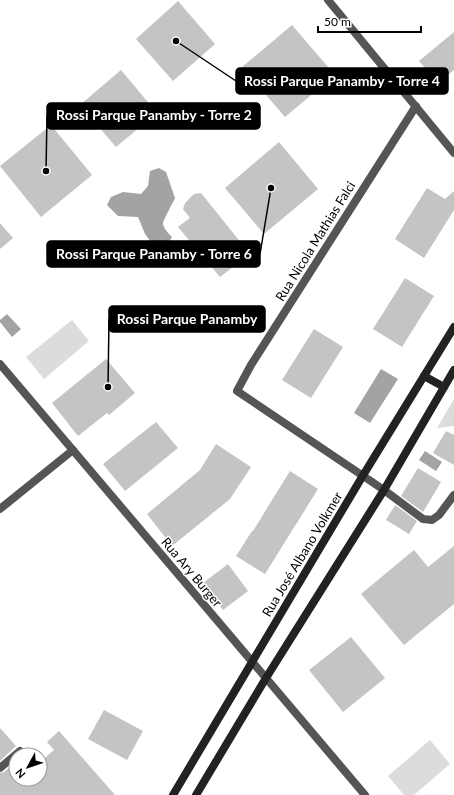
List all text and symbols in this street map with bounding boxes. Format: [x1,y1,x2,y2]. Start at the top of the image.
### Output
scale bar [318,8,421,34]
text: 50 m [324,14,351,29]
callout: Rossi Parque Panamby - Torre 4 [236,68,448,94]
text: Rossi Parque Panamby - Torre 4 [244,72,440,89]
callout: Rossi Parque Panamby - Torre 2 [47,103,260,129]
text: Rossi Parque Panamby - Torre 2 [56,106,252,123]
street label: Rua Nicola Mathias Falci [272,178,358,304]
callout: Rossi Parque Panamby - Torre 6 [47,241,260,267]
text: Rossi Parque Panamby - Torre 6 [56,245,252,262]
callout: Rossi Parque Panamby [109,306,265,332]
text: Rossi Parque Panamby [117,310,258,327]
street label: Rua José Albano Volkmer [258,488,346,619]
street label: Rua Ary Burger [158,534,226,610]
north arrow [8,747,48,787]
text: N [12,766,28,781]

